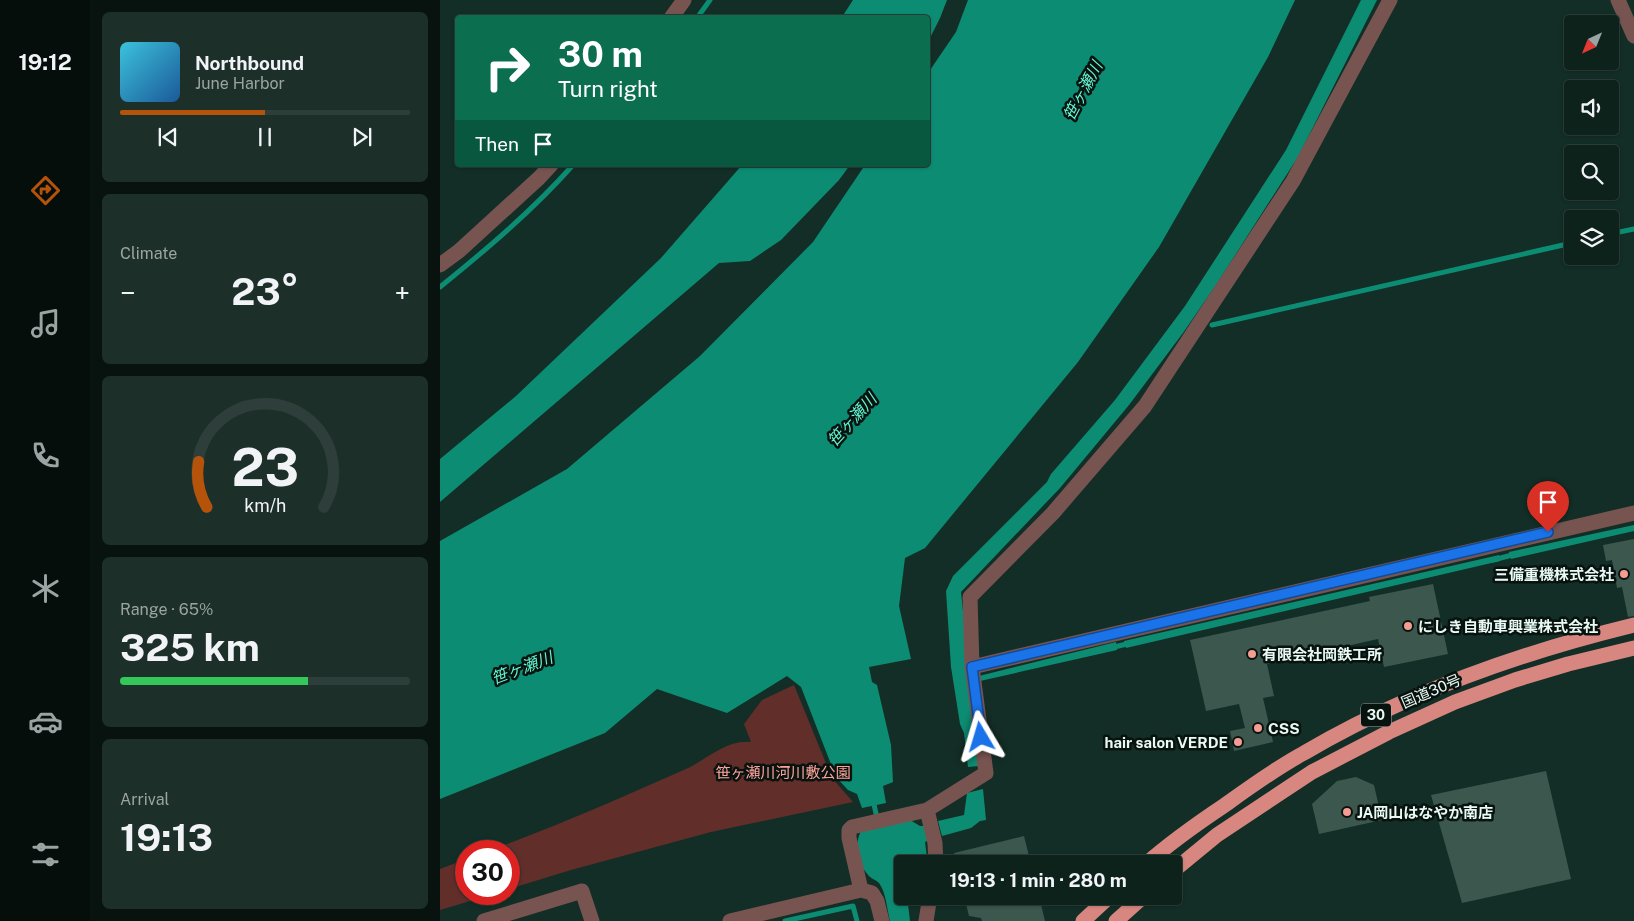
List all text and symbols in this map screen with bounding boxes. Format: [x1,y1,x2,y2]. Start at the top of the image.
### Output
north arrow [1564,15,1619,70]
map controls [1564,15,1619,265]
text: 30 m [558,34,643,75]
icon: right [475,35,540,100]
text: 19:12 [18,49,72,75]
text: Northbound [195,52,304,74]
water label: 笹ヶ瀬川 [1060,57,1107,124]
text: June Harbor [195,74,285,93]
text: Turn right [558,76,658,102]
button: sound [1564,80,1619,135]
icon: previous [154,123,182,151]
icon: pause [251,123,279,151]
icon: next [348,123,376,151]
icon: arrive [529,130,557,158]
text: Then [475,133,519,155]
button: search [1564,145,1619,200]
icon: directions [28,173,63,208]
button: layers [1564,210,1619,265]
text: Climate [120,244,177,263]
text: 23° [231,269,299,314]
text: − [120,276,136,309]
text: + [394,276,410,309]
icon: music [28,306,63,341]
water label: 笹ヶ瀬川 [824,388,882,450]
text: 23 [231,437,299,498]
icon: phone [28,438,63,473]
pin [1527,481,1569,532]
icon: arrive [1534,488,1562,516]
text: km/h [244,495,286,516]
place label: 三備重機株式会社 [1494,566,1614,583]
marker: 三備重機株式会社 [1618,568,1630,580]
icon: climate [28,571,63,606]
text: Range · 65% [120,600,213,619]
place label: にしき自動車興業株式会社 [1418,618,1598,635]
marker: にしき自動車興業株式会社 [1402,620,1414,632]
text: 325 km [120,625,260,670]
place label: 有限会社岡鉄工所 [1262,646,1382,663]
water label: 笹ヶ瀬川 [489,647,557,688]
marker: 有限会社岡鉄工所 [1246,648,1258,660]
street label: 国道30号 [1398,671,1464,711]
icon: car [28,704,63,739]
road number: 30 [1361,704,1391,726]
position arrow [954,710,1006,762]
place label: CSS [1268,720,1300,737]
marker: CSS [1252,722,1264,734]
place label: hair salon VERDE [1105,734,1228,751]
marker: hair salon VERDE [1232,736,1244,748]
park label: 笹ヶ瀬川河川敷公園 [715,764,851,781]
text: Arrival [120,790,169,809]
place label: JA岡山はなやか南店 [1357,804,1493,821]
marker: JA岡山はなやか南店 [1341,806,1353,818]
text: 19:13 [120,815,213,860]
icon: filters [28,837,63,872]
speed limit sign: 30 [455,840,520,905]
text: 19:13 · 1 min · 280 m [949,869,1127,891]

